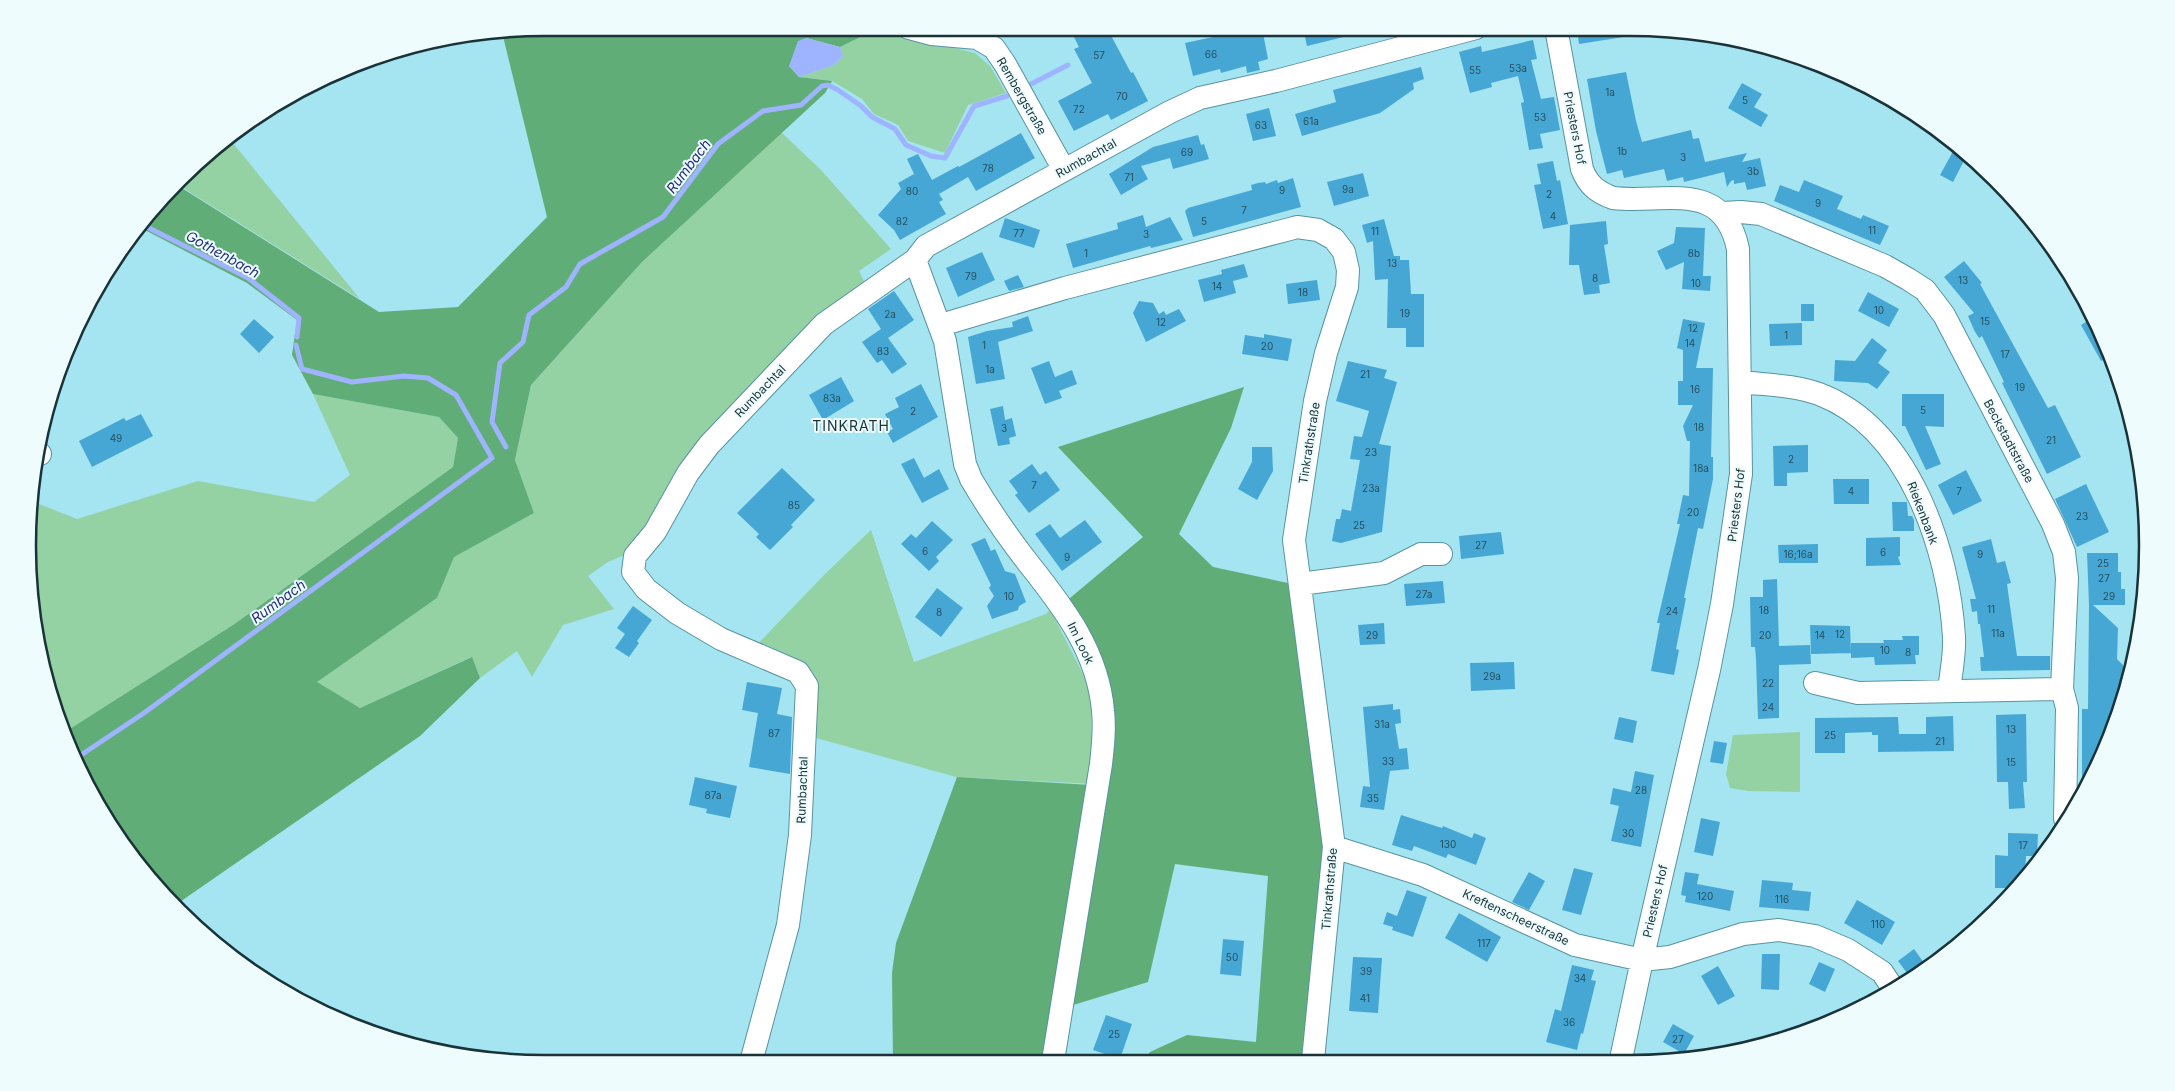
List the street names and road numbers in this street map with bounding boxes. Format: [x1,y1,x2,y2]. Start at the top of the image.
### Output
street label: Rembergstraße [994,55,1050,137]
street label: Priesters Hof [1561,90,1590,166]
street label: Rumbachtal [1053,135,1119,181]
street label: Rumbachtal [731,362,789,420]
street label: Beckstadtstraße [1981,397,2037,485]
street label: Tinkrathstraße [1295,401,1323,485]
street label: Priesters Hof [1724,467,1748,543]
street label: Riekenbank [1904,480,1942,547]
street label: Im Look [1064,620,1098,667]
street label: Rumbachtal [793,756,811,824]
street label: Tinkrathstraße [1318,847,1340,931]
street label: Priesters Hof [1639,863,1671,939]
street label: Kreftenscheerstraße [1460,886,1572,948]

